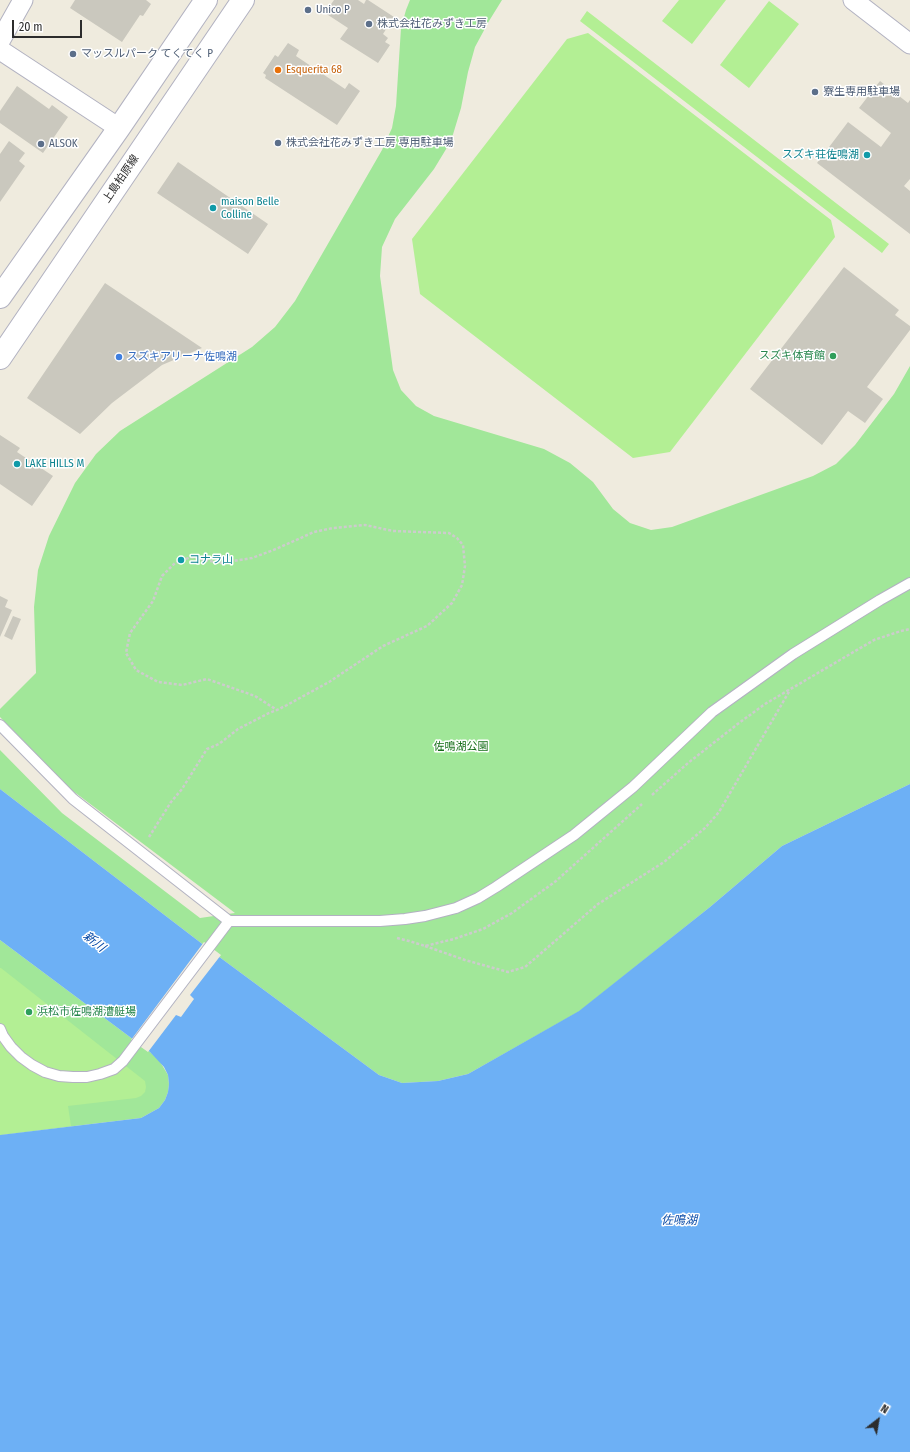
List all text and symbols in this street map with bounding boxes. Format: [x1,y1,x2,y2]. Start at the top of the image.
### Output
place label: Unico P [316,3,350,17]
marker: Unico P [303,5,313,15]
scale bar [14,12,84,38]
place label: 株式会社花みずき工房 [377,17,487,31]
marker: 株式会社花みずき工房 [364,19,374,29]
text: 20 m [19,20,43,34]
place label: マッスルパーク てくてく P [81,47,213,61]
marker: マッスルパーク てくてく P [68,49,78,59]
place label: Esquerita 68 [286,63,342,77]
marker: Esquerita 68 [273,65,283,75]
place label: 寮生専用駐車場 [823,85,900,99]
marker: 寮生専用駐車場 [810,87,820,97]
place label: 株式会社花みずき工房 専用駐車場 [286,136,454,150]
place label: ALSOK [49,137,78,151]
marker: 株式会社花みずき工房 専用駐車場 [273,138,283,148]
marker: ALSOK [36,139,46,149]
place label: スズキ荘佐鳴湖 [782,148,859,162]
marker: スズキ荘佐鳴湖 [862,150,872,160]
street label: 上島柏原線 [100,153,142,205]
place label: maison Belle Colline [221,195,279,221]
marker: maison Belle Colline [208,203,218,213]
place label: スズキ体育館 [759,349,825,363]
place label: スズキアリーナ佐鳴湖 [127,350,237,364]
marker: スズキ体育館 [828,351,838,361]
marker: スズキアリーナ佐鳴湖 [114,352,124,362]
place label: LAKE HILLS M [25,457,84,471]
marker: LAKE HILLS M [12,459,22,469]
place label: コナラ山 [189,553,233,567]
marker: コナラ山 [176,555,186,565]
park label: 佐鳴湖公園 [434,740,488,754]
water label: 新川 [80,929,108,955]
place label: 浜松市佐鳴湖漕艇場 [37,1005,136,1019]
marker: 浜松市佐鳴湖漕艇場 [24,1007,34,1017]
water label: 佐鳴湖 [661,1214,697,1228]
north arrow [858,1400,898,1440]
text: N [878,1402,891,1417]

